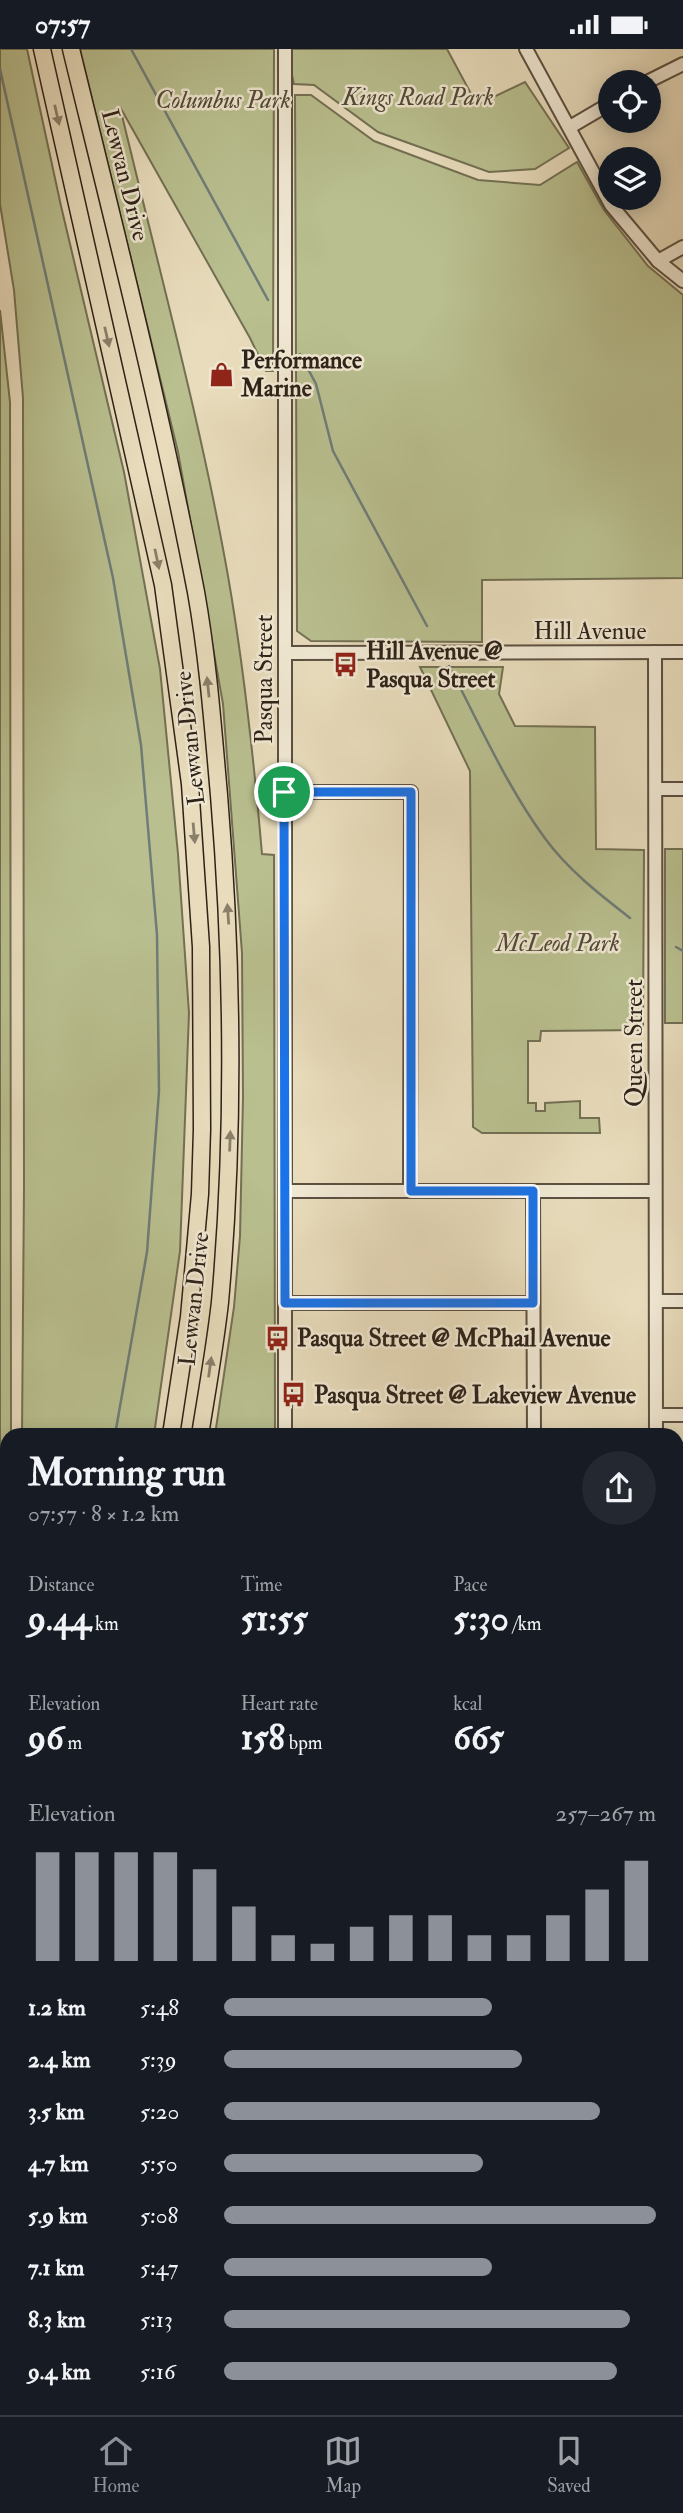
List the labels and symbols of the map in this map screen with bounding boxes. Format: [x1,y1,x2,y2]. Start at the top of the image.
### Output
park label: Kings Road Park [341,82,494,113]
park label: Columbus Park [155,85,291,116]
one-way arrow [52,105,63,127]
street label: Lewvan Drive [94,106,156,244]
one-way arrow [102,326,113,348]
place label: Performance Marine [240,345,362,404]
shop icon: Performance Marine [207,360,235,388]
one-way arrow [152,548,163,570]
street label: Pasqua Street [249,614,280,744]
street label: Hill Avenue [534,616,646,647]
place label: Hill Avenue @ Pasqua Street [366,636,503,695]
bus stop icon: Hill Avenue @ Pasqua Street [332,651,360,679]
street label: Lewvan Drive [168,669,212,807]
one-way arrow [202,676,213,698]
pin [254,762,314,822]
one-way arrow [189,822,200,844]
one-way arrow [222,902,233,924]
park label: McLeod Park [494,928,620,959]
street label: Queen Street [619,979,650,1107]
one-way arrow [225,1130,236,1152]
street label: Lewvan Drive [172,1230,216,1368]
place label: Pasqua Street @ McPhail Avenue [297,1323,611,1354]
bus stop icon: Pasqua Street @ McPhail Avenue [263,1324,291,1352]
one-way arrow [205,1356,216,1378]
place label: Pasqua Street @ Lakeview Avenue [314,1380,636,1411]
bus stop icon: Pasqua Street @ Lakeview Avenue [280,1381,308,1409]

